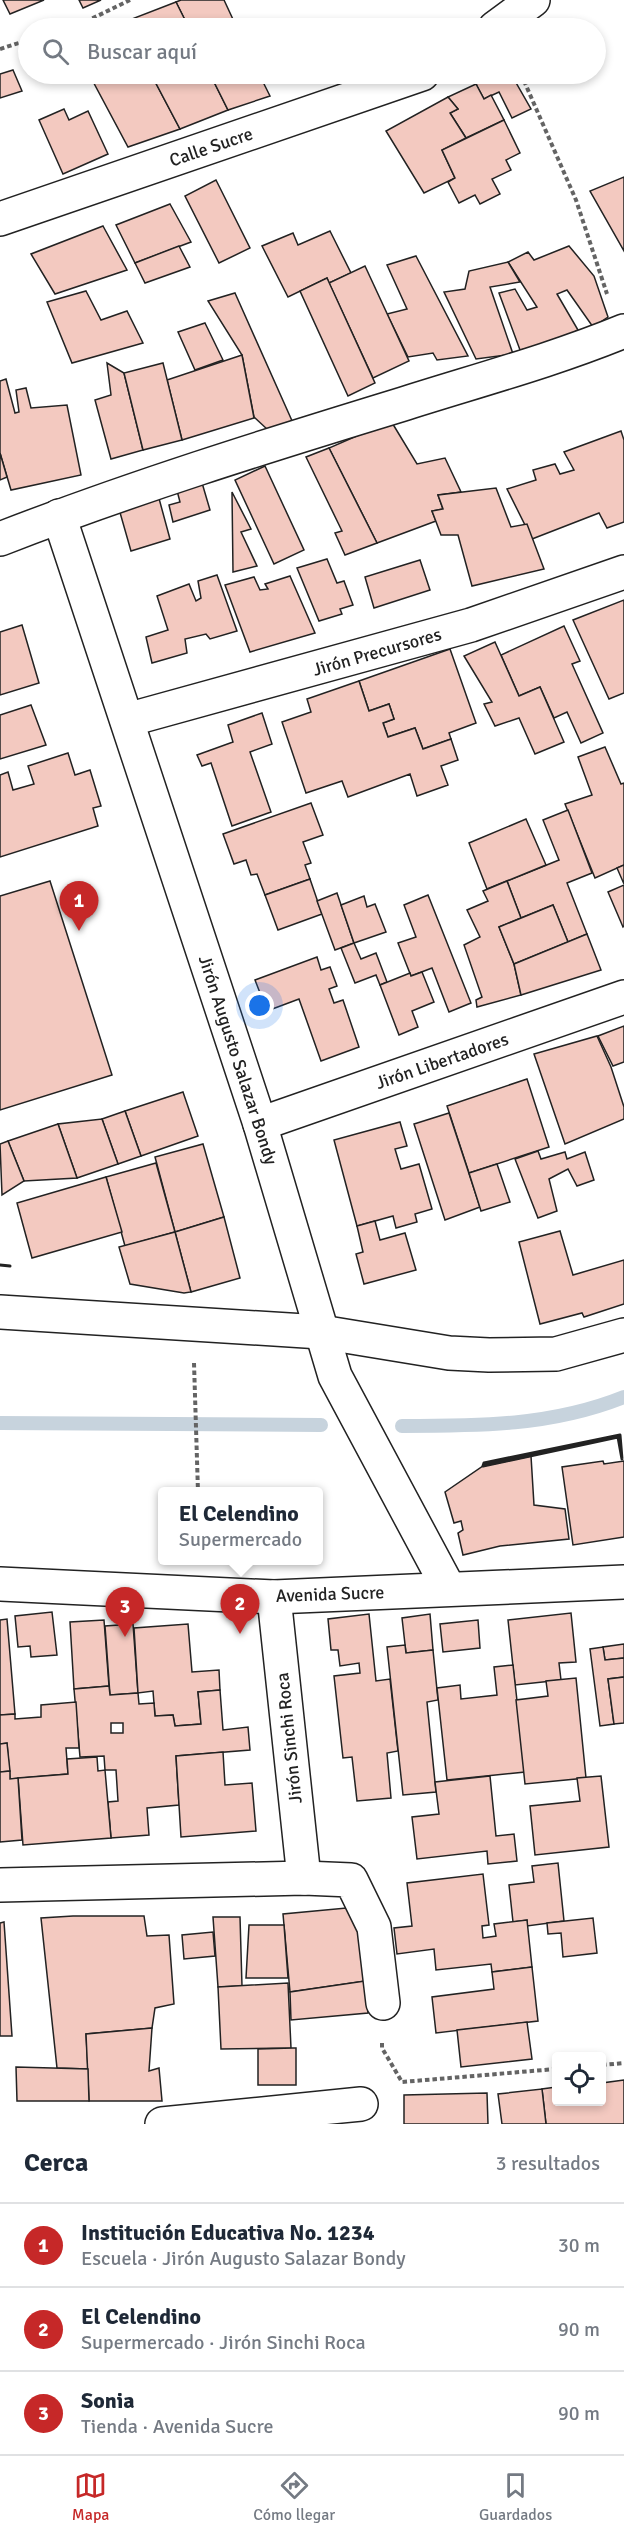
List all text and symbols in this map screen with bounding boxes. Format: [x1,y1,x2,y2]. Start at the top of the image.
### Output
search box [18,18,606,84]
icon: search [39,35,72,68]
text: Buscar aquí [87,38,197,65]
street label: Calle Sucre [166,122,256,172]
street label: Jirón Precursores [310,623,444,681]
pin: 1 [60,882,98,931]
street label: Jirón Augusto Salazar Bondy [194,952,282,1168]
your location [245,991,274,1020]
street label: Jirón Libertadores [373,1028,512,1094]
popup [158,1487,323,1565]
text: El Celendino [179,1500,299,1527]
text: Supermercado [179,1527,302,1552]
street label: Avenida Sucre [275,1581,385,1607]
pin: 2 [220,1584,260,1634]
pin: 3 [106,1588,144,1637]
street label: Jirón Sinchi Roca [271,1671,307,1805]
map controls [552,2052,606,2106]
button: locate [552,2052,606,2106]
text: Cerca [24,2147,88,2179]
text: 3 resultados [496,2151,600,2176]
text: Institución Educativa No. 1234 [81,2219,375,2246]
text: 1 [38,2233,49,2258]
text: 30 m [558,2233,600,2258]
text: Escuela · Jirón Augusto Salazar Bondy [81,2246,406,2271]
text: El Celendino [81,2303,201,2330]
text: 2 [38,2317,49,2342]
text: 90 m [558,2317,600,2342]
text: Supermercado · Jirón Sinchi Roca [81,2330,366,2355]
text: Sonia [81,2387,135,2414]
text: 3 [38,2401,49,2426]
text: 90 m [558,2401,600,2426]
text: Tienda · Avenida Sucre [81,2414,273,2439]
tab: Mapa [72,2469,109,2525]
tab: Cómo llegar [253,2469,335,2525]
tab: Guardados [479,2469,552,2525]

